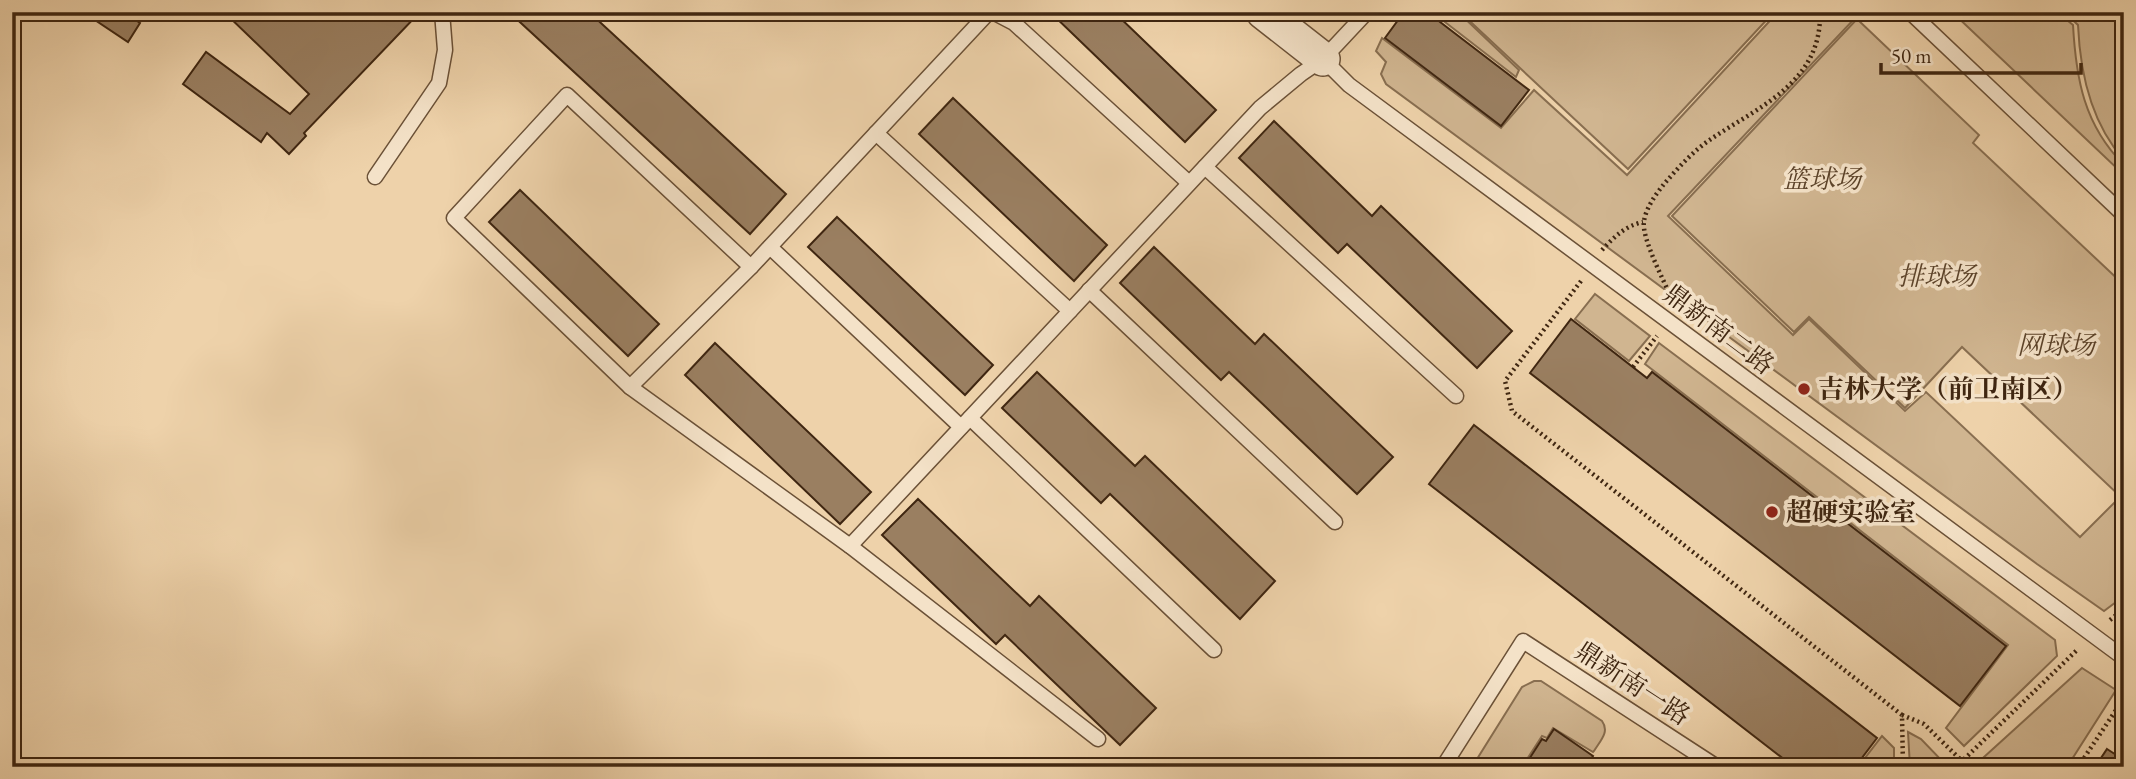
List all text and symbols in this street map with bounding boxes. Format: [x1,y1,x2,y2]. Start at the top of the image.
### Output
scale bar [1881,32,2080,76]
text: 50 m [1891,42,1932,69]
park label: 篮球场 [1783,162,1863,196]
park label: 排球场 [1898,259,1978,293]
street label: 鼎新南二路 [1657,276,1781,382]
park label: 网球场 [2017,328,2097,362]
place label: 吉林大学（前卫南区） [1818,372,2078,406]
marker: 吉林大学（前卫南区） [1796,381,1812,397]
place label: 超硬实验室 [1786,495,1916,529]
marker: 超硬实验室 [1764,504,1780,520]
street label: 鼎新南一路 [1569,633,1697,733]

